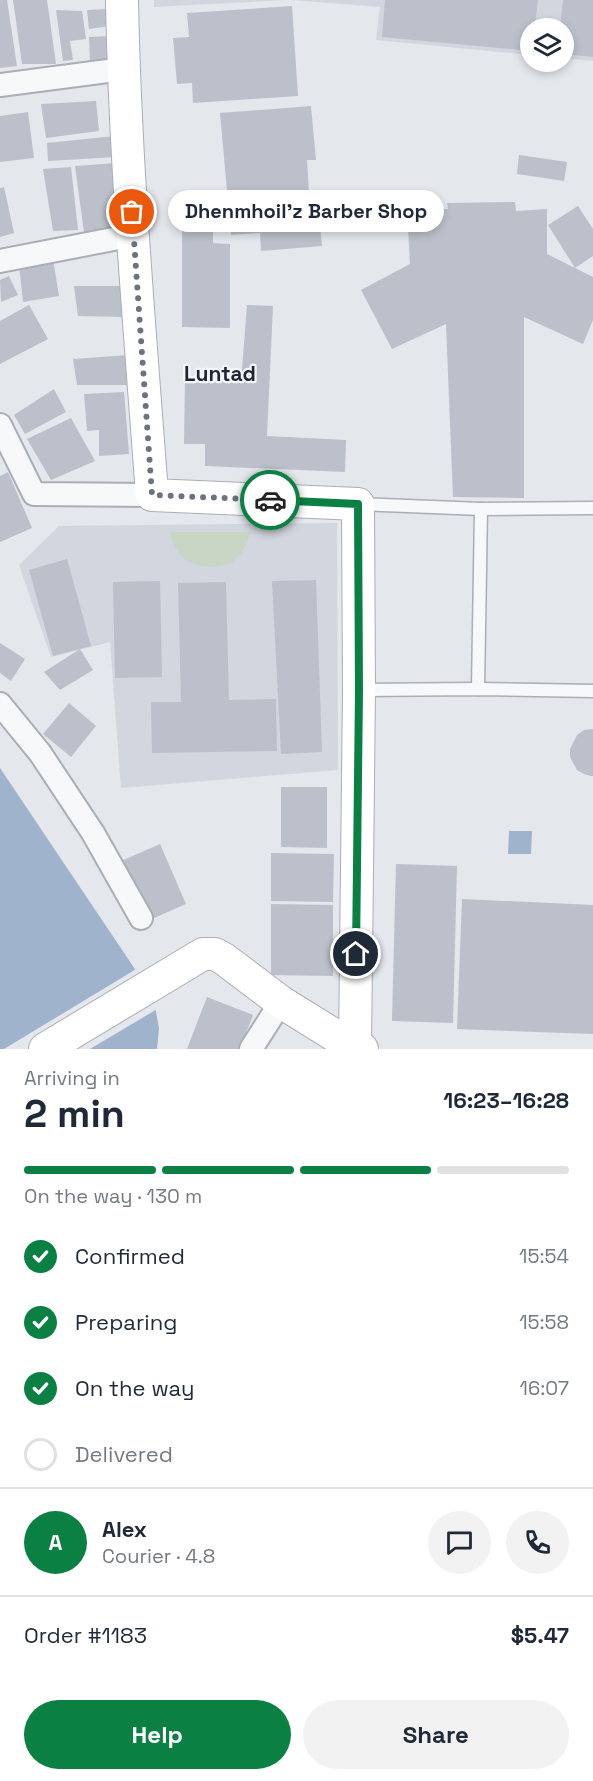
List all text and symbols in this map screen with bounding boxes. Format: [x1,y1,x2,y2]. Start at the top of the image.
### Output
map controls [520,18,574,72]
button: layers [520,18,574,72]
pin [106,186,157,237]
callout: Dhenmhoil'z Barber Shop [168,191,444,233]
icon: bag [115,195,148,228]
text: Dhenmhoil'z Barber Shop [185,198,427,224]
district label: Luntad [184,360,256,387]
courier [240,470,300,530]
icon: car [254,484,287,517]
pin [330,928,381,979]
icon: home [339,937,372,970]
text: Arriving in [24,1065,120,1091]
text: 16:23–16:28 [443,1086,569,1114]
text: 2 min [24,1089,125,1138]
text: On the way · 130 m [24,1183,202,1209]
icon: check [24,1240,57,1273]
text: Confirmed [75,1242,185,1270]
text: 15:54 [519,1243,569,1269]
icon: check [24,1306,57,1339]
text: Preparing [75,1308,177,1336]
text: 15:58 [519,1309,569,1335]
icon: check [24,1372,57,1405]
text: On the way [75,1374,194,1402]
text: 16:07 [520,1375,569,1401]
text: Delivered [75,1440,173,1468]
button: chat [428,1511,491,1574]
button: phone [506,1511,569,1574]
text: Alex [102,1515,147,1543]
text: A [49,1528,62,1556]
text: Courier · 4.8 [102,1543,215,1569]
text: Order #1183 [24,1621,147,1649]
text: $5.47 [511,1621,569,1649]
button: Help [24,1700,291,1769]
button: Share [303,1700,569,1769]

